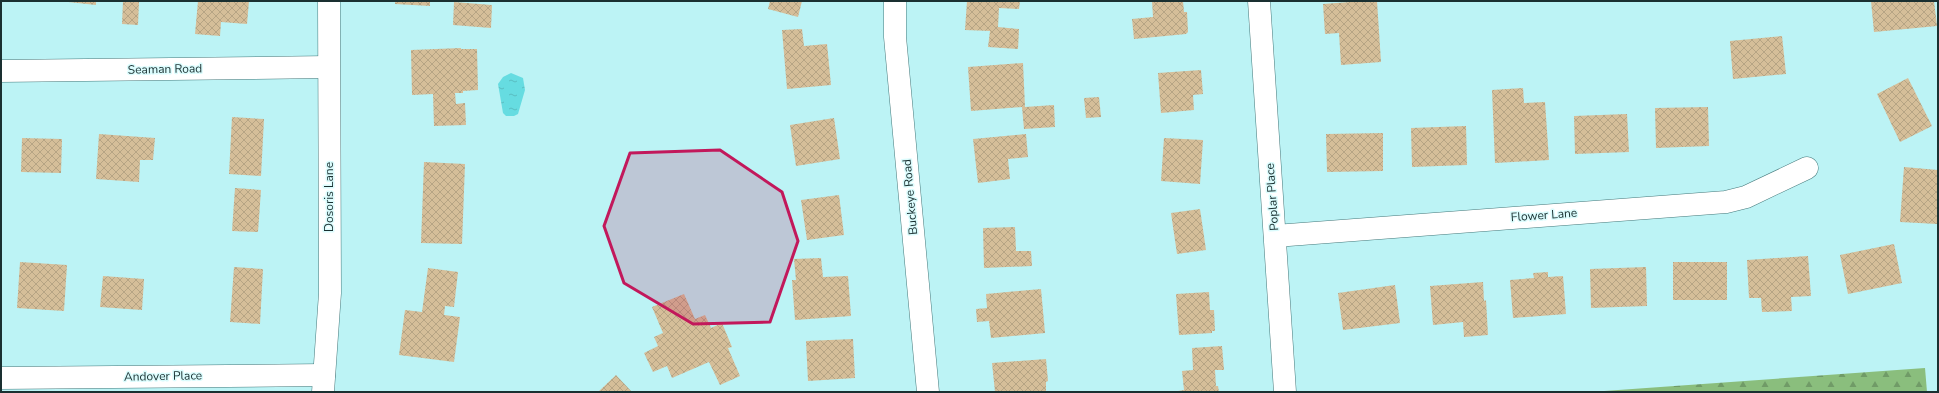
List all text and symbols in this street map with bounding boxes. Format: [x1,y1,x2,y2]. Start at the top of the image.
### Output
street label: Seaman Road [128,60,202,78]
street label: Buckeye Road [899,158,921,236]
street label: Dosoris Lane [321,162,337,232]
street label: Poplar Place [1262,163,1282,231]
street label: Flower Lane [1510,205,1578,225]
street label: Andover Place [124,367,202,385]

